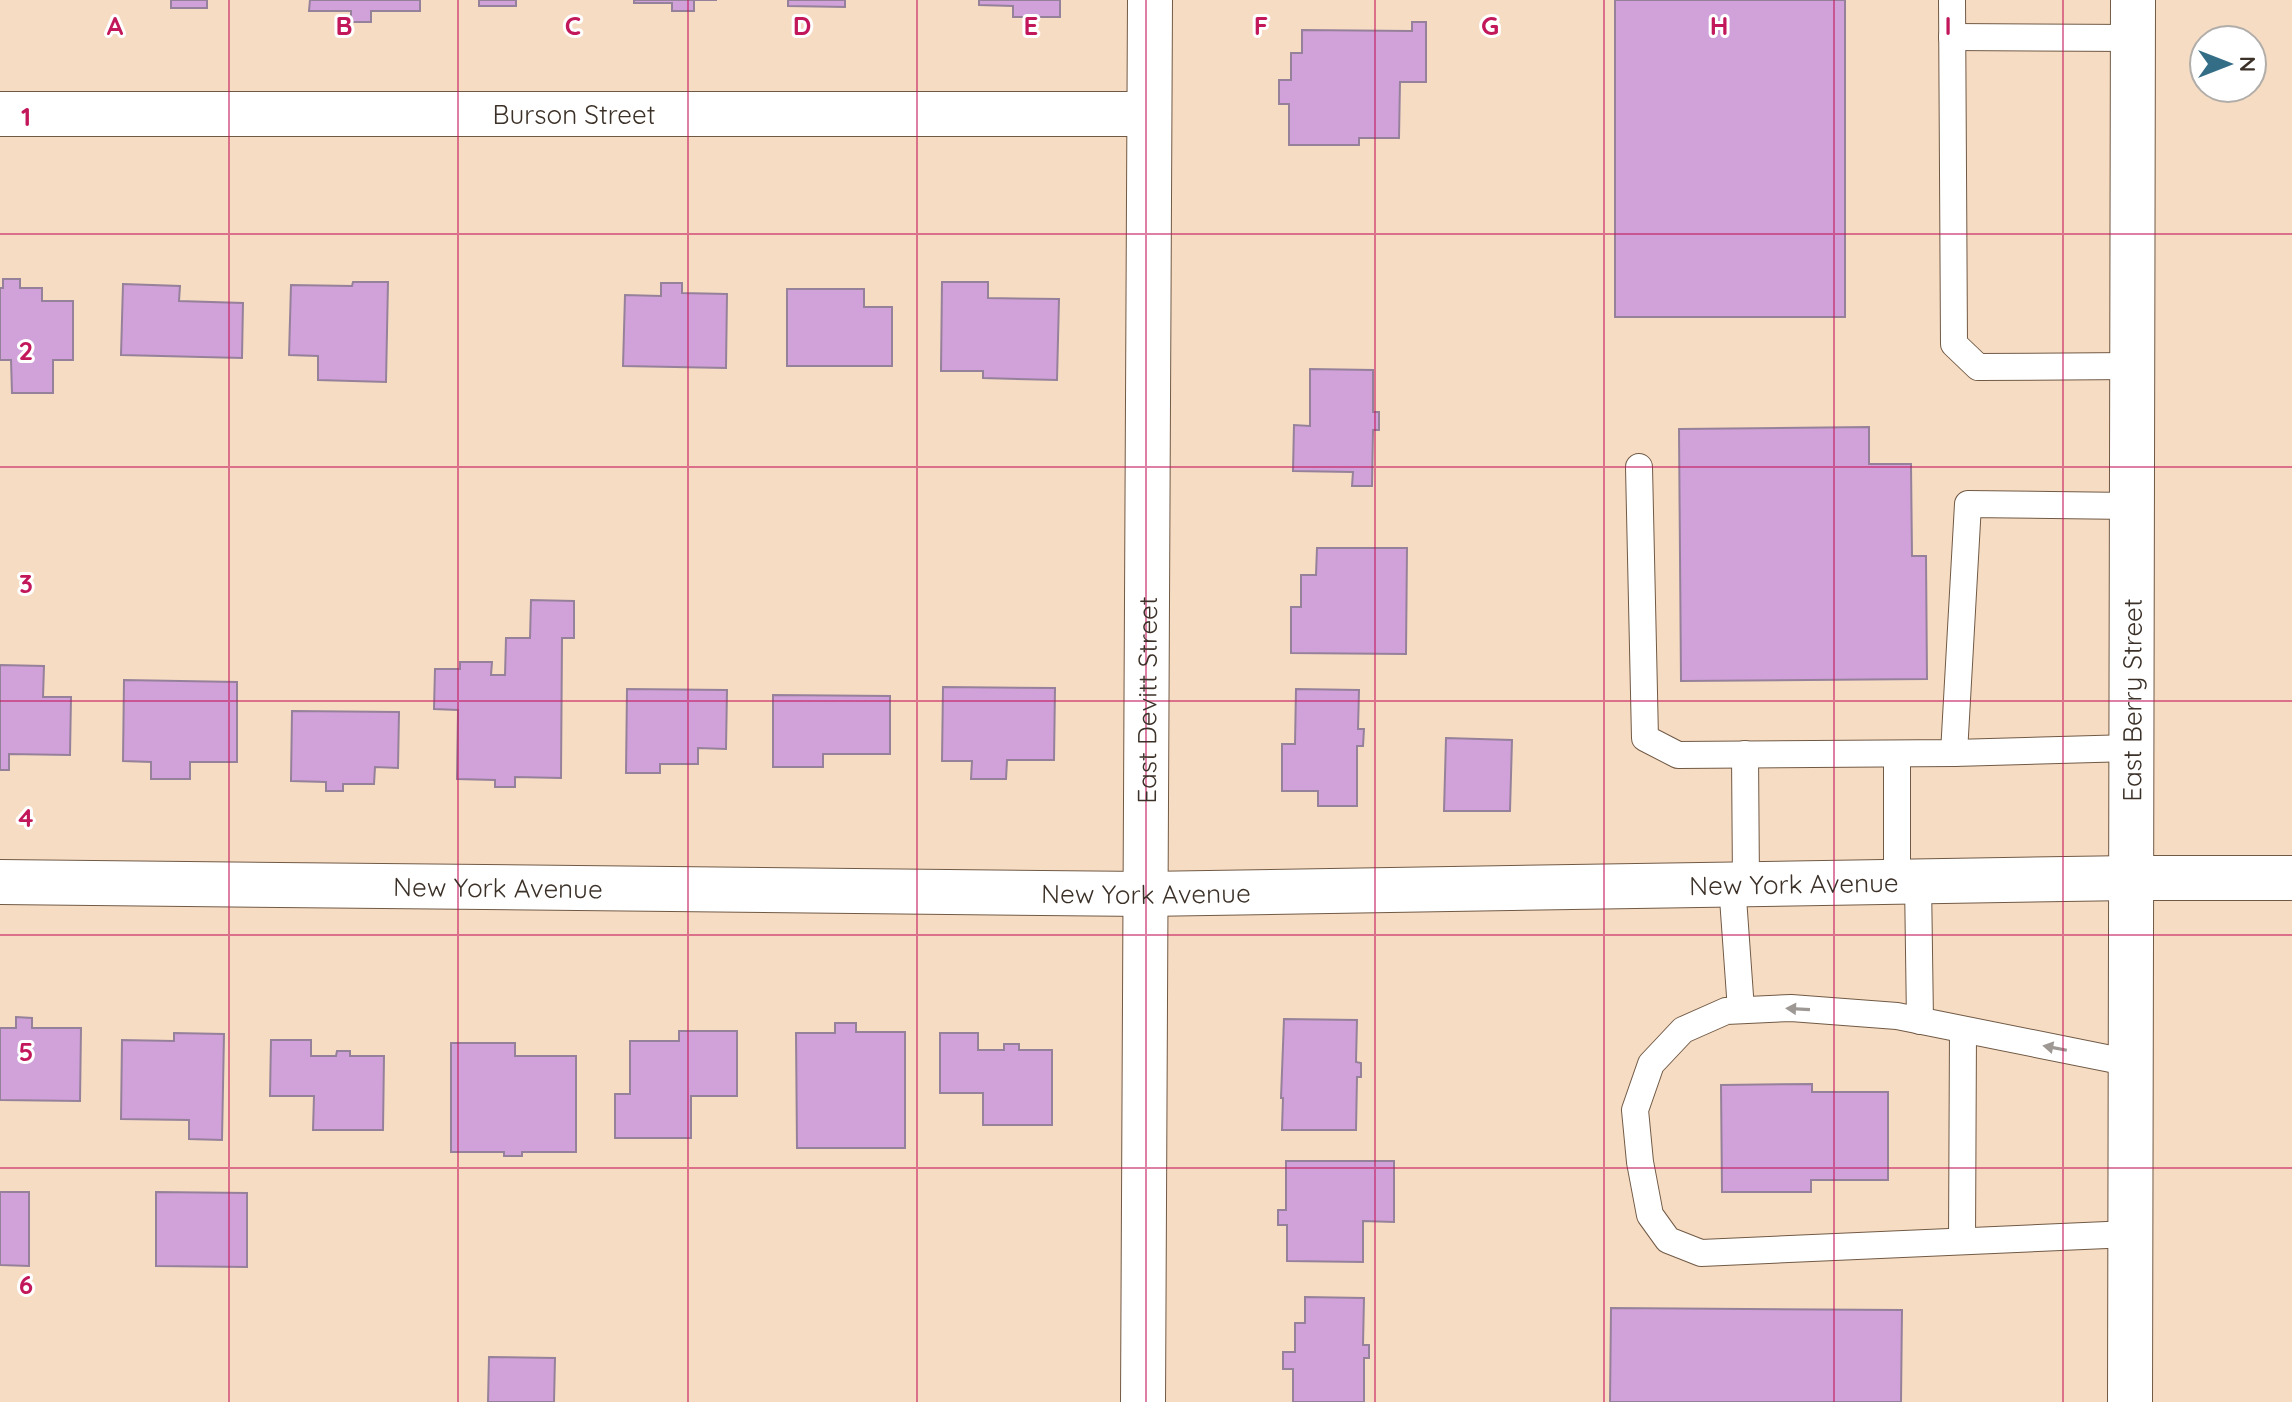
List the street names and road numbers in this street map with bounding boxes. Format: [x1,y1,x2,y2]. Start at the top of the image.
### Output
street label: Burson Street [493,98,655,131]
street label: East Devitt Street [1129,596,1164,804]
street label: East Berry Street [2115,598,2148,802]
street label: New York Avenue [1689,865,1899,902]
street label: New York Avenue [393,870,603,905]
street label: New York Avenue [1041,876,1251,911]

